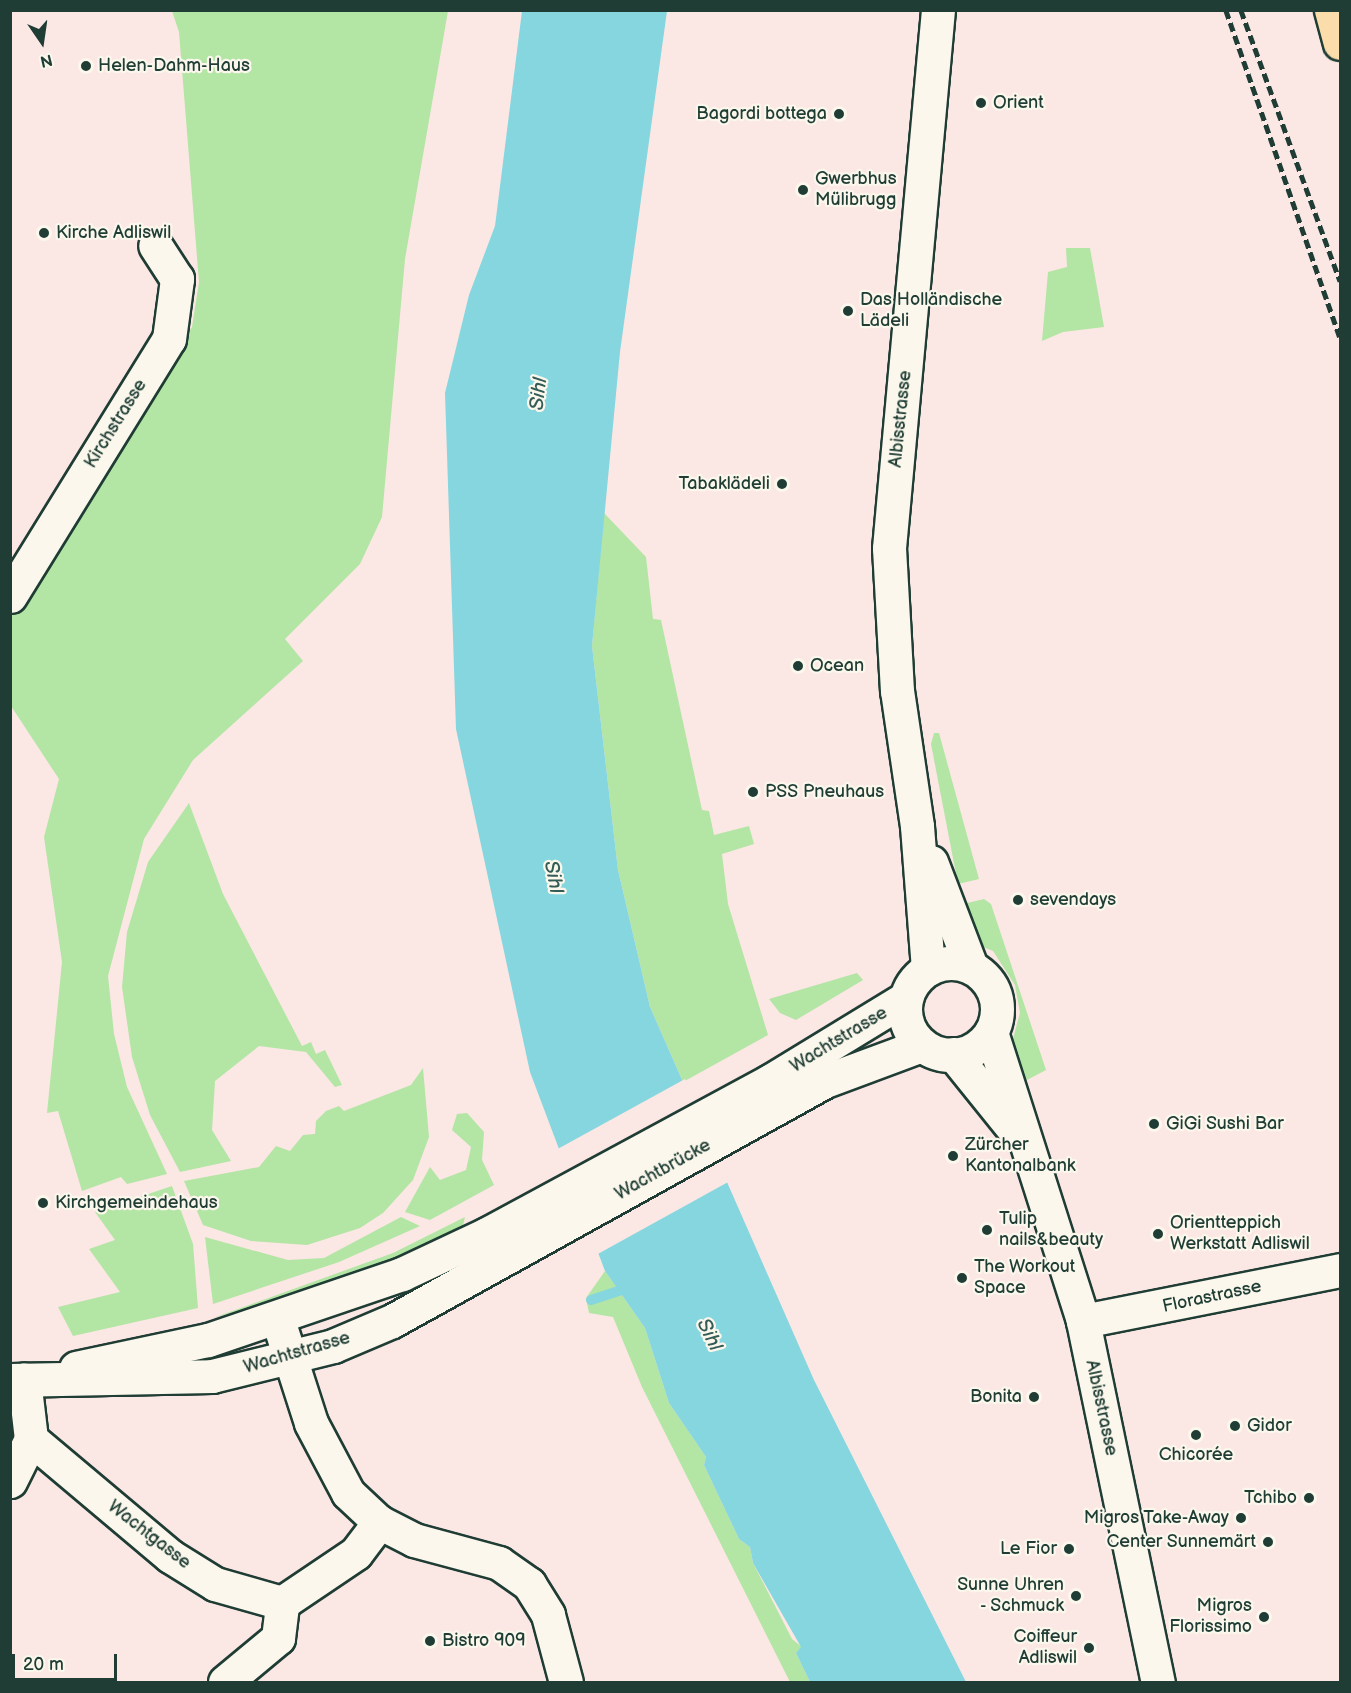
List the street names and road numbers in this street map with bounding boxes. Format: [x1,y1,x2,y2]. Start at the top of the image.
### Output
street label: Albisstrasse [885,369,917,469]
street label: Kirchstrasse [80,376,152,472]
street label: Wachtstrasse [786,1002,892,1078]
street label: Wachtbrücke [611,1135,715,1205]
street label: Florastrasse [1161,1276,1263,1318]
street label: Wachtstrasse [241,1327,353,1379]
street label: Albisstrasse [1080,1358,1122,1458]
street label: Wachtgasse [103,1496,195,1574]

